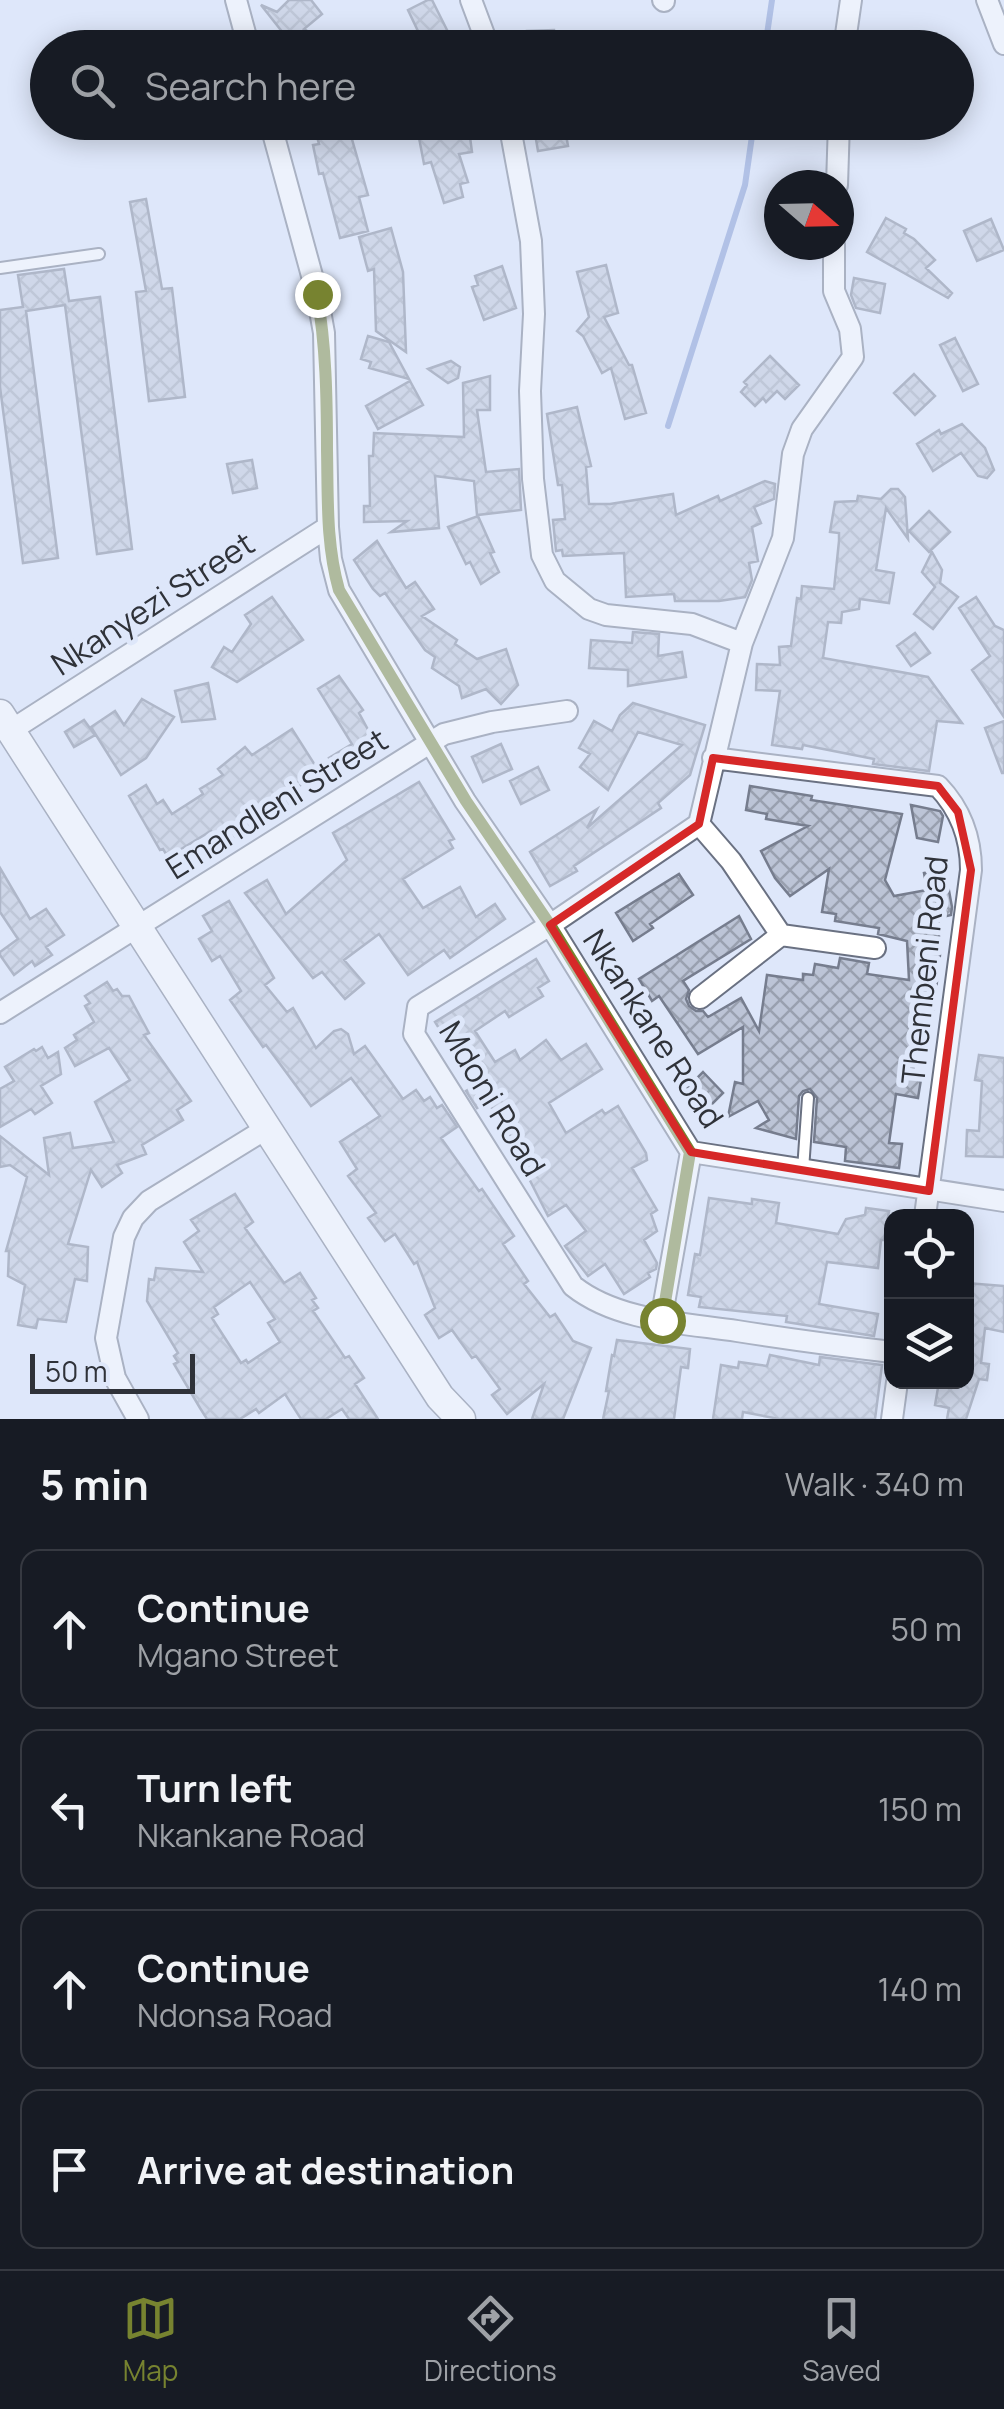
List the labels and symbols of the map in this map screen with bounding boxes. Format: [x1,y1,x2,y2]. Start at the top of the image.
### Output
north arrow [764,170,854,260]
route end [295,272,341,318]
street label: Nkanyezi Street [42,521,262,685]
street label: Emandleni Street [157,717,396,889]
street label: Thembeni Road [890,854,958,1086]
street label: Nkankane Road [573,921,734,1136]
street label: Mdoni Road [429,1013,556,1184]
route start [640,1298,686,1344]
scale bar [30,1349,195,1394]

